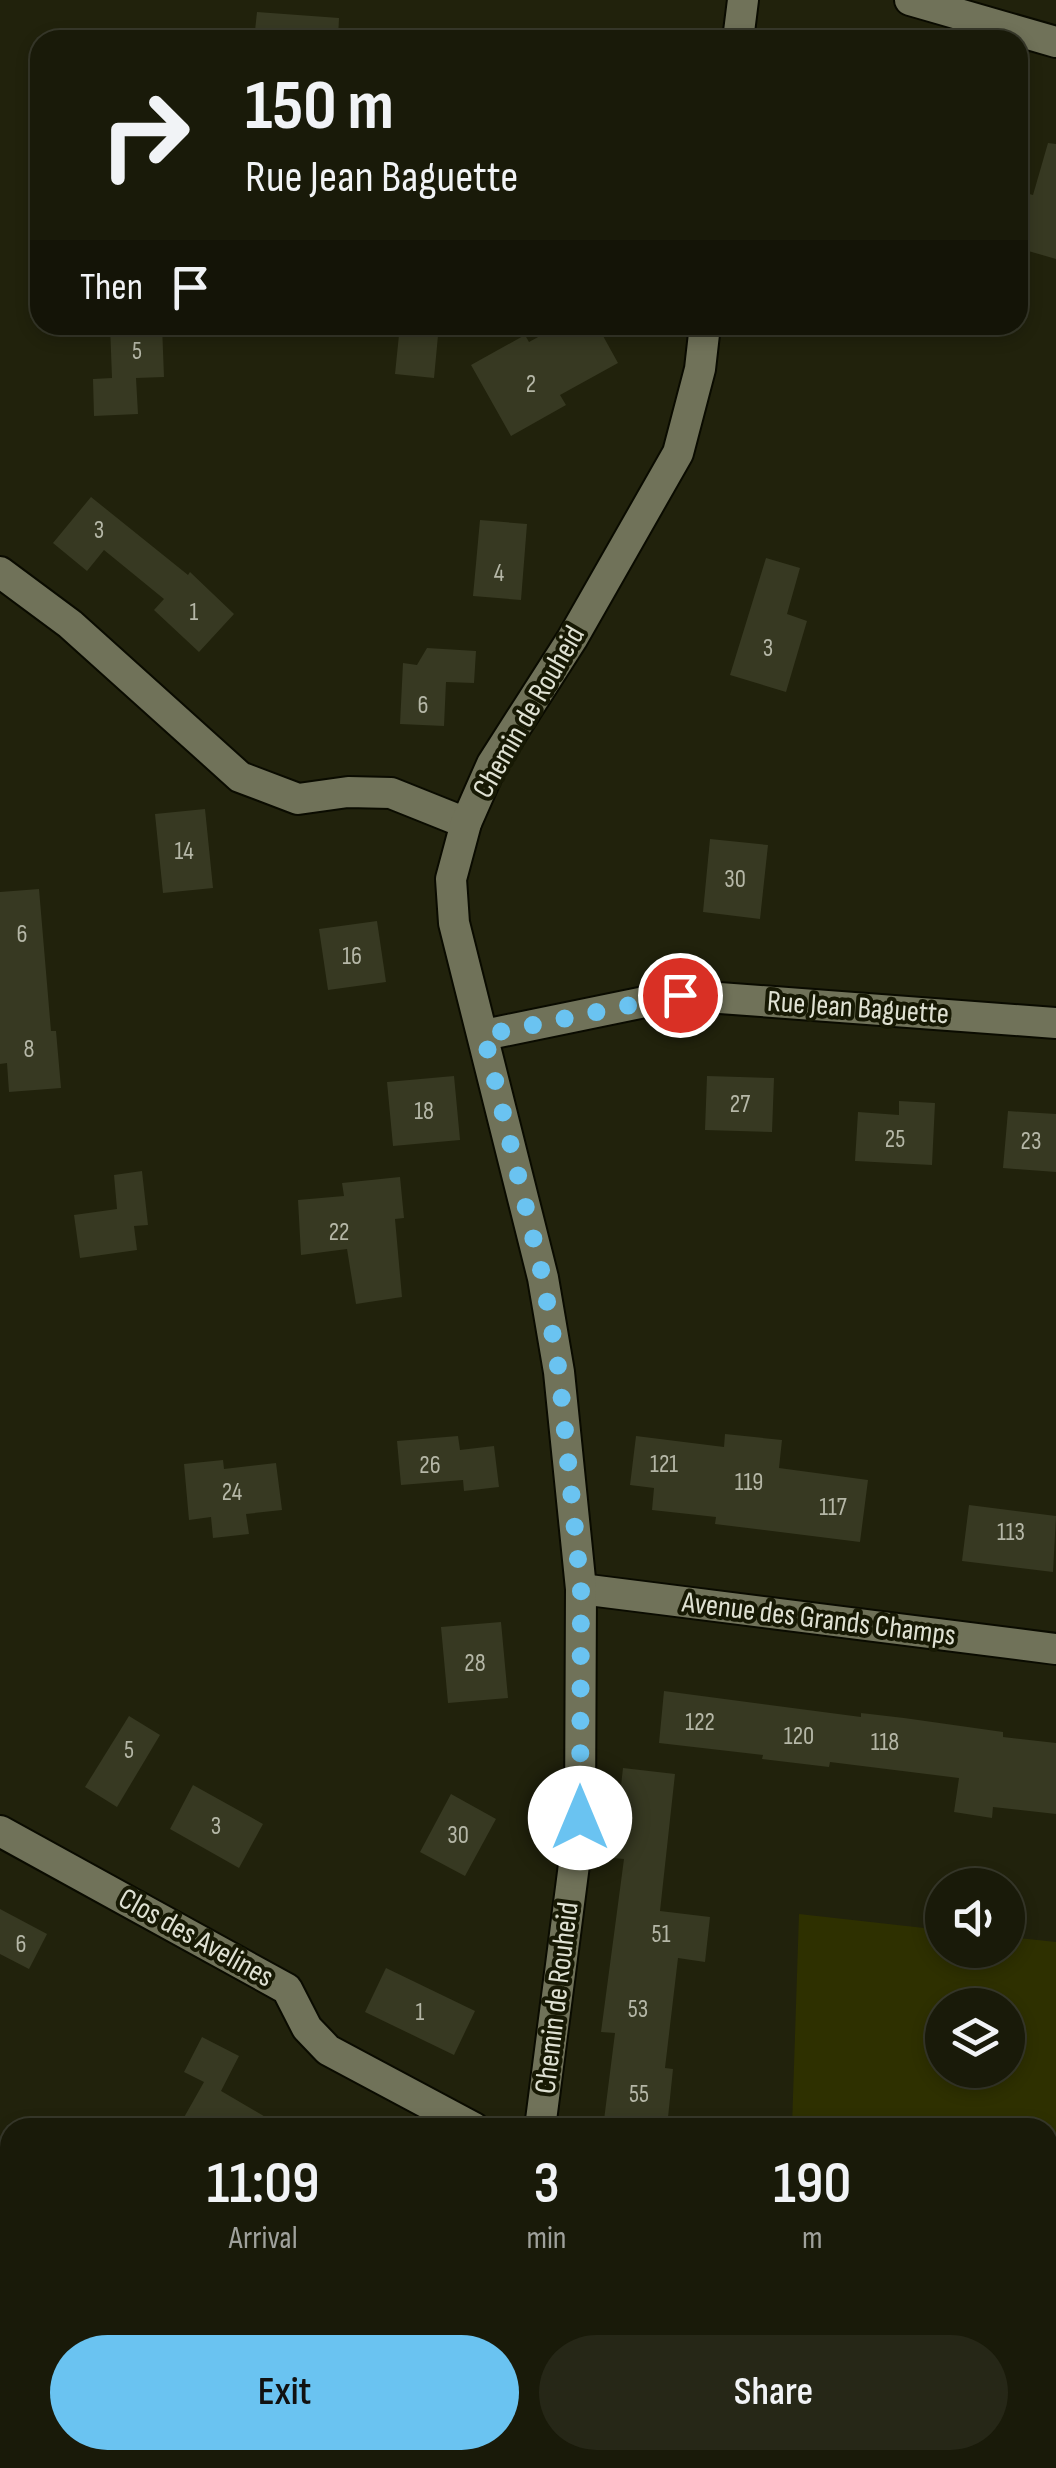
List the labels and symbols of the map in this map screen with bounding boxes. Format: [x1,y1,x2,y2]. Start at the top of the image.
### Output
house number: 5 [132,336,142,367]
house number: 2 [526,369,536,400]
house number: 3 [94,515,104,546]
house number: 4 [494,558,504,589]
house number: 1 [190,597,199,628]
street label: Chemin de Rouheid [465,620,593,804]
house number: 3 [763,633,773,664]
house number: 6 [418,690,428,721]
house number: 14 [174,836,194,867]
house number: 30 [724,864,746,895]
house number: 6 [17,919,27,950]
house number: 16 [342,941,362,972]
pin [638,953,723,1038]
street label: Rue Jean Baguette [766,984,950,1032]
house number: 8 [24,1034,34,1065]
house number: 27 [730,1089,750,1120]
house number: 18 [414,1096,434,1127]
house number: 25 [885,1124,905,1155]
house number: 23 [1021,1126,1041,1157]
house number: 22 [329,1217,349,1248]
house number: 121 [650,1449,678,1480]
house number: 26 [419,1450,441,1481]
house number: 119 [735,1467,763,1498]
house number: 24 [222,1477,242,1508]
house number: 117 [819,1492,847,1523]
house number: 113 [997,1517,1025,1548]
street label: Avenue des Grands Champs [679,1584,958,1654]
house number: 28 [464,1648,486,1679]
house number: 122 [685,1707,715,1738]
house number: 120 [784,1721,814,1752]
house number: 118 [871,1727,899,1758]
house number: 5 [124,1735,134,1766]
position arrow [528,1766,632,1870]
house number: 3 [211,1811,221,1842]
house number: 30 [447,1820,469,1851]
street label: Clos des Avelines [112,1881,280,1995]
street label: Chemin de Rouheid [527,1900,587,2096]
house number: 51 [652,1919,671,1950]
house number: 6 [16,1929,26,1960]
house number: 53 [628,1994,648,2025]
house number: 1 [416,1997,425,2028]
house number: 55 [629,2079,649,2110]

